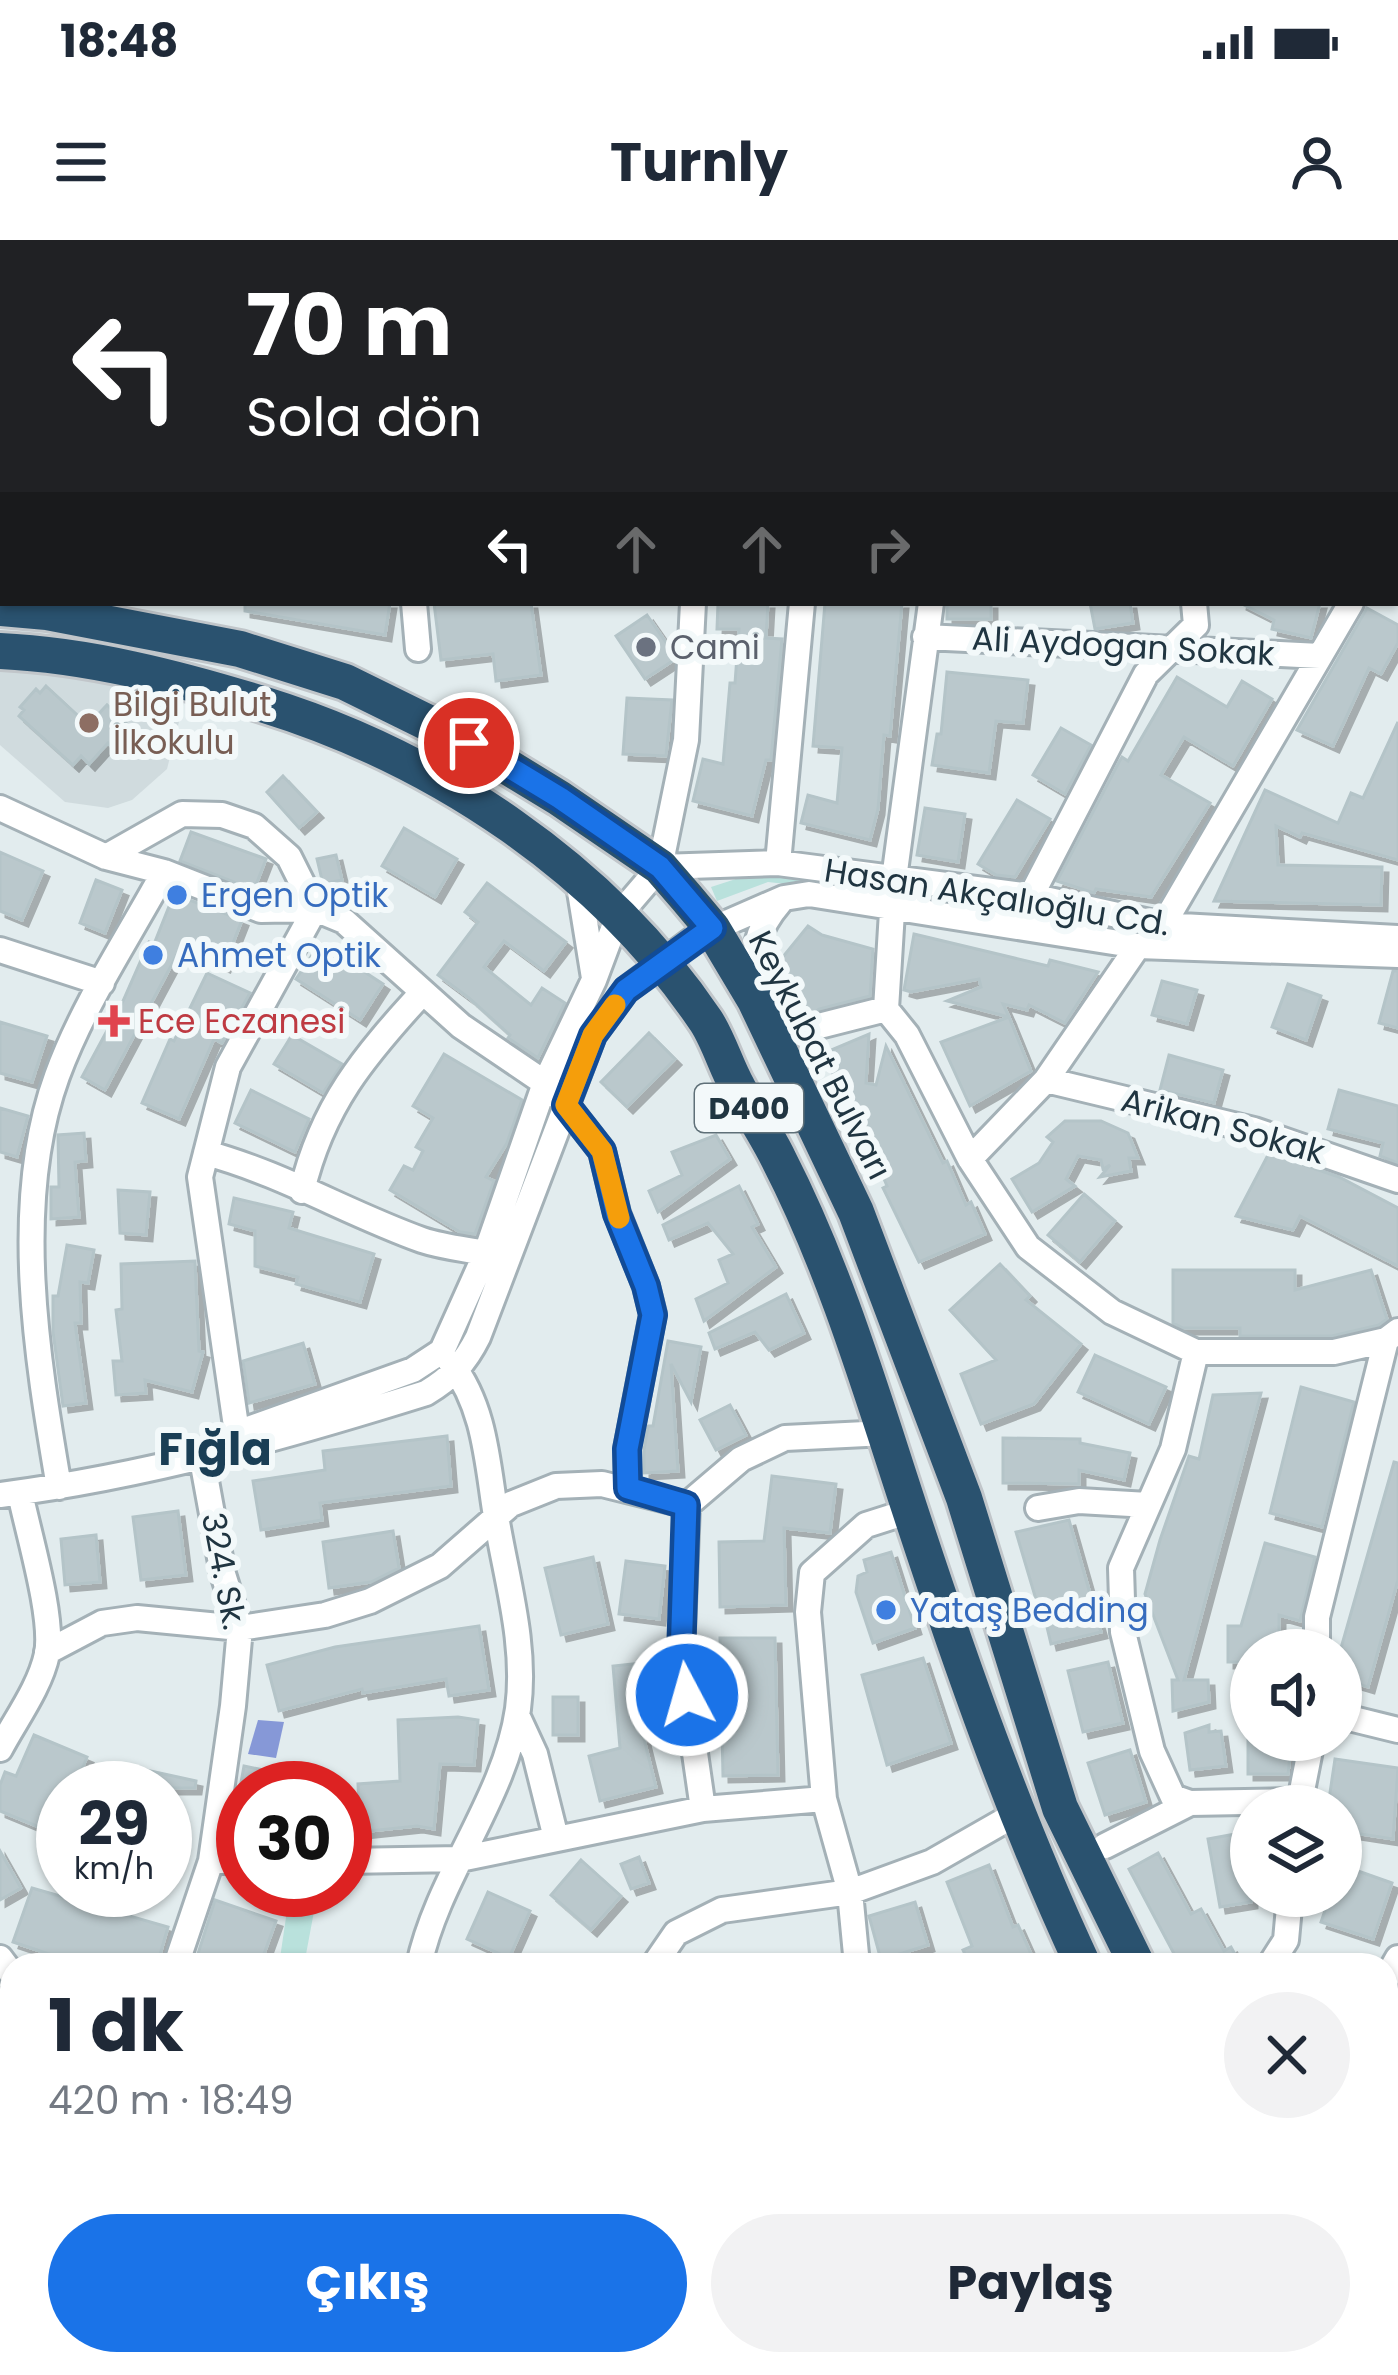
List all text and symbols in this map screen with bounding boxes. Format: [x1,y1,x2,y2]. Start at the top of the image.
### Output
text: 18:48 [60,10,179,73]
text: Turnly [610,124,788,200]
icon: menu [48,129,114,195]
icon: person [1284,129,1350,195]
text: 70 m [246,267,452,384]
icon: left [48,288,204,444]
text: Sola dön [246,379,482,455]
icon: left [477,516,543,582]
icon: ahead [603,516,669,582]
icon: ahead [729,516,795,582]
icon: right [855,516,921,582]
street label: Ali Aydogan Sokak [971,615,1275,677]
place label: Cami [670,624,760,671]
marker: Cami [633,634,659,660]
place label: Bilgi Bulut İlkokulu [113,681,271,766]
pin [418,692,520,794]
marker: Bilgi Bulut İlkokulu [76,710,102,736]
icon: arrive [436,710,502,776]
street label: Hasan Akçalıoğlu Cd. [821,847,1173,947]
place label: Ergen Optik [201,872,388,919]
marker: Ergen Optik [164,882,190,908]
street label: Keykubat Bulvarı [737,923,903,1187]
place label: Ahmet Optik [177,932,381,979]
marker: Ahmet Optik [140,942,166,968]
place label: Ece Eczanesi [138,998,345,1045]
marker: Ece Eczanesi [101,1008,127,1034]
street label: Arikan Sokak [1116,1076,1330,1176]
road number: D400 [695,1084,803,1132]
district label: Fığla [158,1418,272,1481]
street label: 324. Sk. [190,1508,258,1634]
place label: Yataş Bedding [910,1587,1149,1634]
marker: Yataş Bedding [873,1597,899,1623]
map controls [1230,1629,1362,1917]
button: sound [1230,1629,1362,1761]
position arrow [624,1632,750,1758]
speed limit sign: 30 [216,1761,372,1917]
text: 29 [78,1782,150,1866]
button: layers [1230,1785,1362,1917]
text: km/h [74,1847,154,1890]
text: 1 dk [48,1975,184,2076]
button: close [1224,1992,1350,2118]
text: 420 m · 18:49 [48,2073,294,2128]
button: Çıkış [48,2214,687,2352]
button: Paylaş [711,2214,1350,2352]

